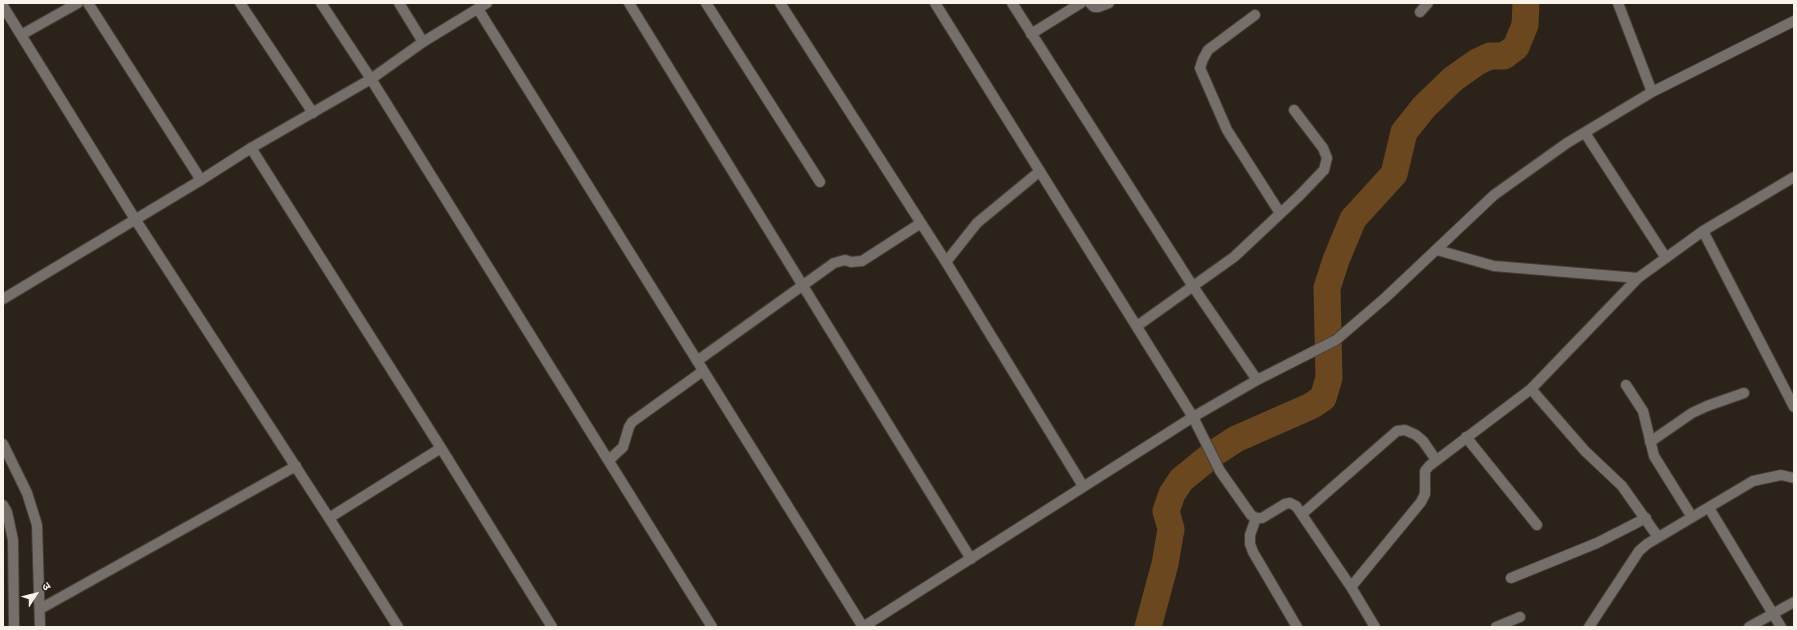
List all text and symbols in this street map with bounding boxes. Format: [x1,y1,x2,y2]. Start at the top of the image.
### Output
north arrow [16,574,56,614]
text: उ [39,580,53,593]

